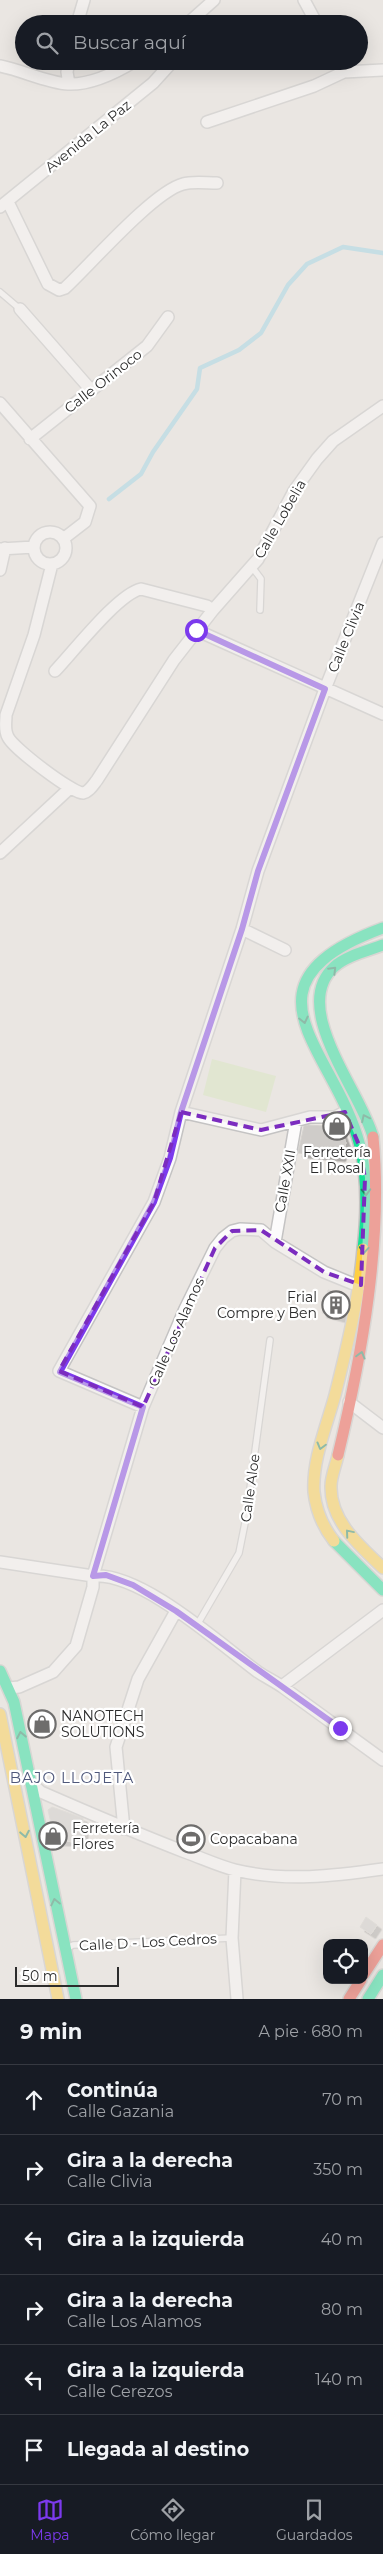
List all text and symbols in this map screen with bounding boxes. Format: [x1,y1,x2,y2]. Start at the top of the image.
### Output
search box [15,15,368,70]
icon: search [33,29,61,57]
text: Buscar aquí [73,31,186,54]
street label: Avenida La Paz [41,96,135,176]
street label: Calle Orinoco [61,345,146,417]
street label: Calle Lobelia [250,476,310,562]
street label: Calle Clivia [324,599,368,675]
route start [185,619,208,642]
one-way arrow [327,967,336,976]
one-way arrow [298,1016,309,1024]
shop icon: Ferretería El Rosal [322,1111,352,1141]
one-way arrow [360,1114,371,1123]
place label: Ferretería El Rosal [303,1143,371,1177]
street label: Calle XXII [271,1148,299,1214]
one-way arrow [361,1189,371,1197]
one-way arrow [359,1246,370,1254]
street label: Calle Los Alamos [144,1274,208,1389]
place label: Frial Compre y Ben [217,1288,317,1322]
building icon: Frial Compre y Ben [321,1290,351,1320]
one-way arrow [355,1351,366,1360]
one-way arrow [316,1442,327,1451]
street label: Calle Aloe [236,1453,264,1523]
one-way arrow [346,1530,355,1539]
place label: NANOTECH SOLUTIONS [61,1707,144,1741]
shop icon: NANOTECH SOLUTIONS [27,1709,57,1739]
route end [329,1717,352,1740]
one-way arrow [16,1731,27,1740]
district label: BAJO LLOJETA [10,1768,134,1787]
place label: Ferretería Flores [72,1819,140,1853]
shop icon: Ferretería Flores [38,1821,68,1851]
sports icon: Copacabana [176,1824,206,1854]
one-way arrow [19,1829,30,1838]
place label: Copacabana [210,1830,298,1848]
one-way arrow [51,1898,61,1907]
street label: Calle D - Los Cedros [79,1929,218,1955]
map controls [323,1939,368,1984]
button: locate [323,1939,368,1984]
scale bar [15,1964,119,1987]
text: 50 m [22,1967,58,1985]
text: 9 min [20,2019,82,2044]
text: A pie · 680 m [258,2022,363,2041]
text: Continúa [67,2079,158,2102]
icon: ahead [20,2086,48,2114]
text: 70 m [322,2090,363,2109]
text: Calle Gazania [67,2102,174,2121]
text: Gira a la derecha [67,2149,233,2172]
icon: right [20,2156,48,2184]
text: 350 m [313,2160,363,2179]
text: Calle Clivia [67,2172,153,2191]
icon: left [20,2226,48,2254]
text: Gira a la izquierda [67,2228,245,2251]
text: 40 m [321,2230,363,2249]
text: Gira a la derecha [67,2289,233,2312]
icon: right [20,2296,48,2324]
text: 80 m [321,2300,363,2319]
text: Calle Los Alamos [67,2312,202,2331]
text: Gira a la izquierda [67,2359,245,2382]
icon: left [20,2366,48,2394]
text: 140 m [315,2370,363,2389]
text: Calle Cerezos [67,2382,172,2401]
icon: arrive [20,2436,48,2464]
text: Llegada al destino [67,2438,249,2461]
tab: Mapa [30,2496,70,2544]
tab: Cómo llegar [130,2496,215,2544]
tab: Guardados [276,2496,353,2544]

